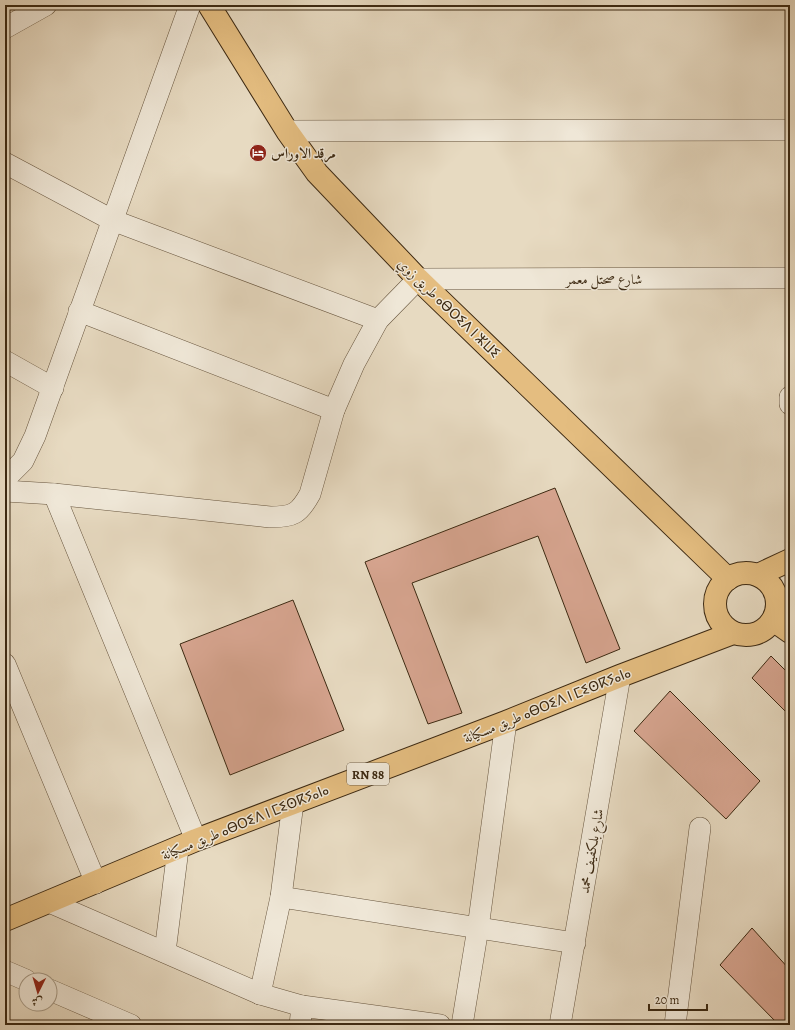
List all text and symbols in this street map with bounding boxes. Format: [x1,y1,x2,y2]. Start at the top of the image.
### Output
hotel icon: مرقد الاوراس [248,143,268,163]
place label: مرقد الاوراس [271,144,336,163]
street label: طريق زوي ⴰⴱⵔⵉⴷ ⵏ ⵣⵡⵉ [392,254,504,364]
street label: شارع صحتل معمر [564,270,642,291]
street label: طريق مسكيانة ⴰⴱⵔⵉⴷ ⵏ ⵎⵉⵙⴽⵢⴰⵏⴰ [461,663,634,748]
road number: RN 88 [347,763,389,785]
street label: طريق مسكيانة ⴰⴱⵔⵉⴷ ⵏ ⵎⵉⵙⴽⵢⴰⵏⴰ [159,780,332,865]
street label: شارع بلكفيف محمد [575,807,610,895]
north arrow [18,972,58,1012]
scale bar [649,986,707,1012]
text: 20 m [655,992,679,1008]
text: ش [31,994,43,1009]

